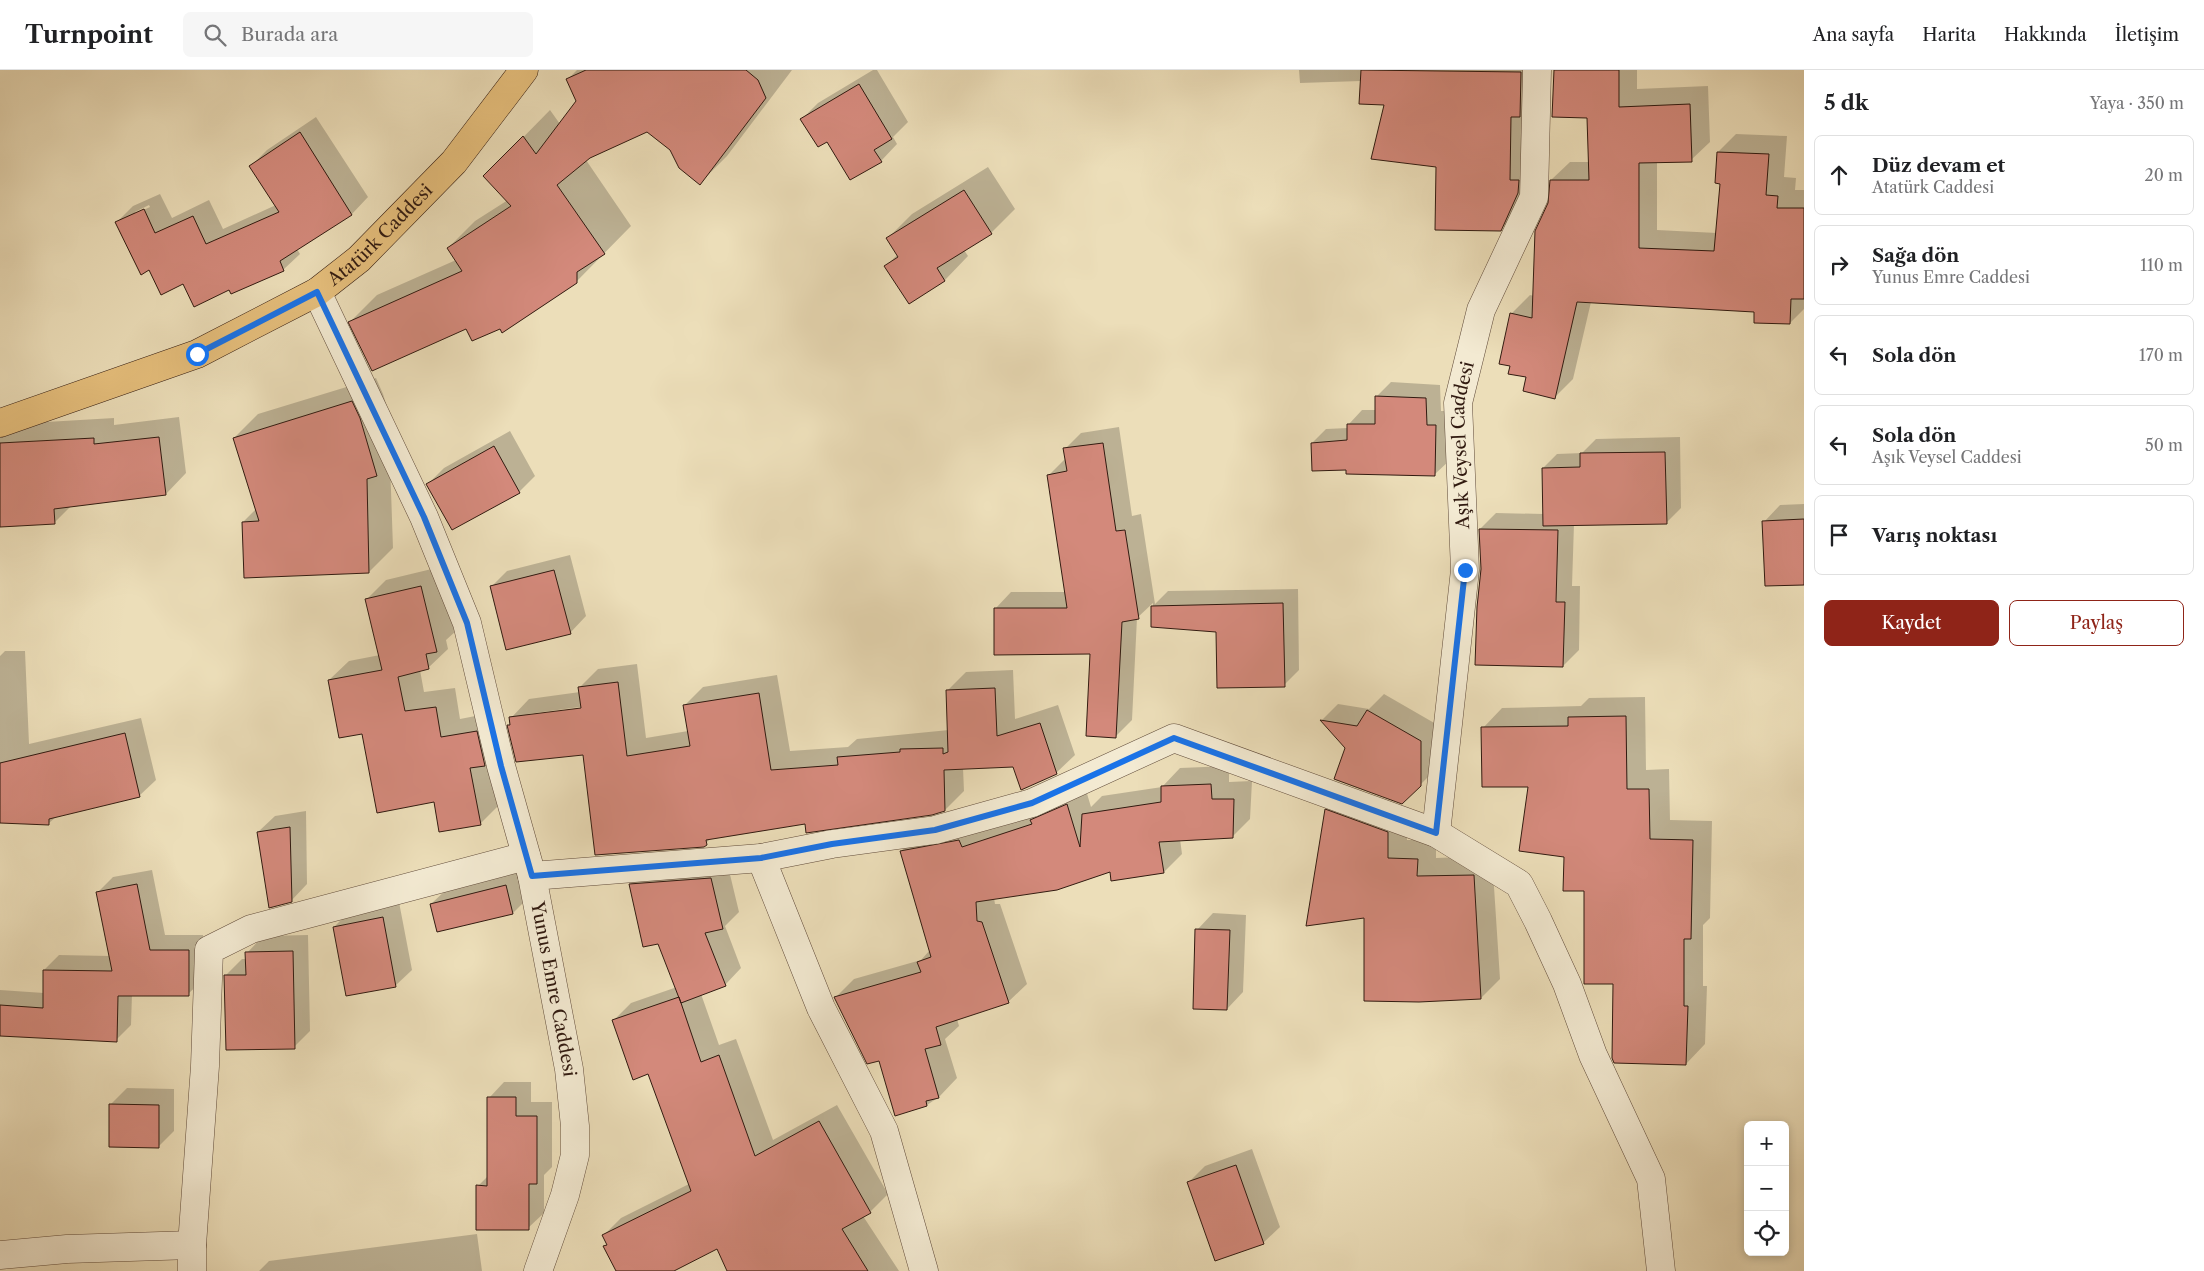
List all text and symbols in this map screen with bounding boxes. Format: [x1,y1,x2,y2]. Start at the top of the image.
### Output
search box [183,12,533,57]
text: Turnpoint [25,20,153,49]
icon: search [201,21,229,49]
text: Burada ara [241,23,338,46]
text: Ana sayfa [1813,24,1894,46]
text: Harita [1922,24,1976,46]
text: Hakkında [2004,24,2087,46]
text: İletişim [2115,24,2179,46]
text: 5 dk [1824,90,1869,115]
text: Yaya · 350 m [2090,93,2184,113]
text: Düz devam et [1872,154,2005,177]
icon: ahead [1825,161,1853,189]
text: 20 m [2144,165,2183,185]
text: Atatürk Caddesi [1872,177,1994,197]
street label: Atatürk Caddesi [322,179,438,291]
text: Sağa dön [1872,244,1959,267]
icon: right [1825,251,1853,279]
text: 110 m [2140,255,2183,275]
text: Yunus Emre Caddesi [1872,267,2030,287]
icon: left [1825,341,1853,369]
route start [186,343,209,366]
text: Sola dön [1872,344,1956,367]
text: 170 m [2139,345,2183,365]
street label: Aşık Veysel Caddesi [1447,359,1479,530]
text: Sola dön [1872,424,1956,447]
icon: left [1825,431,1853,459]
text: 50 m [2145,435,2183,455]
text: Aşık Veysel Caddesi [1872,447,2022,467]
icon: arrive [1825,521,1853,549]
text: Varış noktası [1872,524,1997,547]
route end [1454,559,1477,582]
button: Kaydet [1824,600,1999,646]
button: Paylaş [2009,600,2184,646]
street label: Yunus Emre Caddesi [526,899,581,1078]
map controls [1744,1121,1789,1256]
button: + [1744,1121,1789,1166]
button: − [1744,1166,1789,1211]
button: locate [1744,1211,1789,1256]

